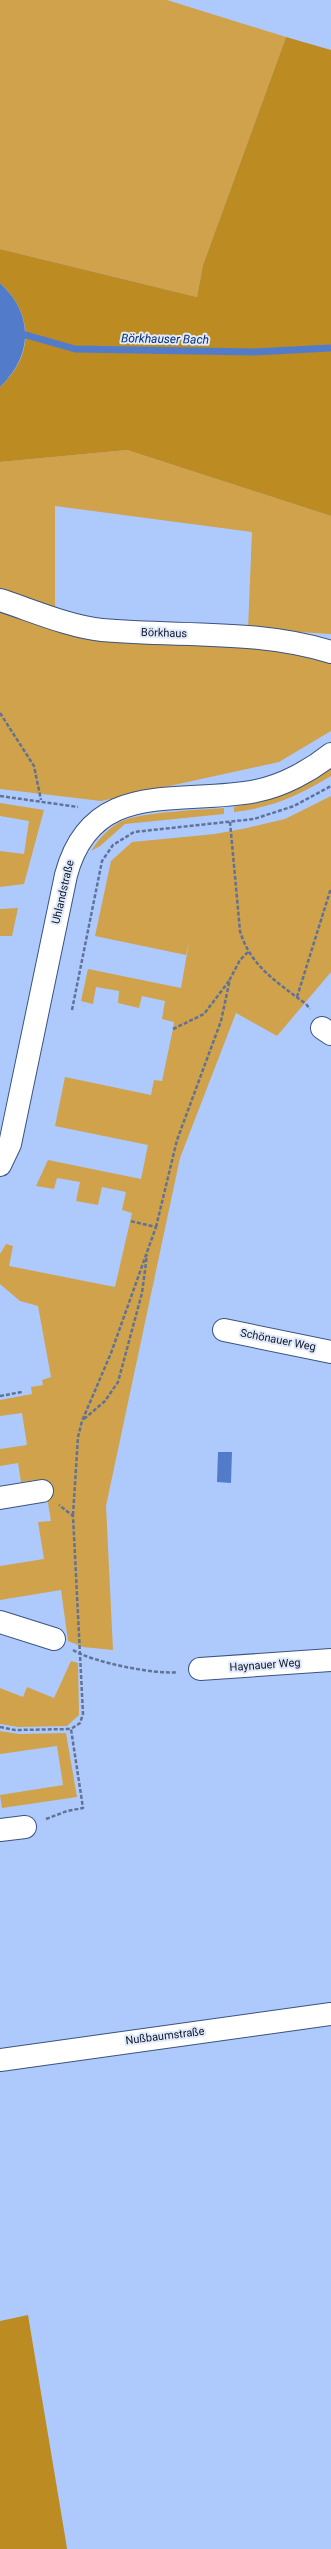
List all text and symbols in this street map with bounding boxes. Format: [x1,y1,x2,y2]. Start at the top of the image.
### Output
water label: Börkhauser Bach [121,331,209,347]
street label: Börkhaus [141,626,188,640]
street label: Uhlandstraße [49,859,77,925]
street label: Schönauer Weg [239,1326,317,1354]
street label: Haynauer Weg [229,1656,301,1674]
street label: Nußbaumstraße [125,2025,205,2047]

